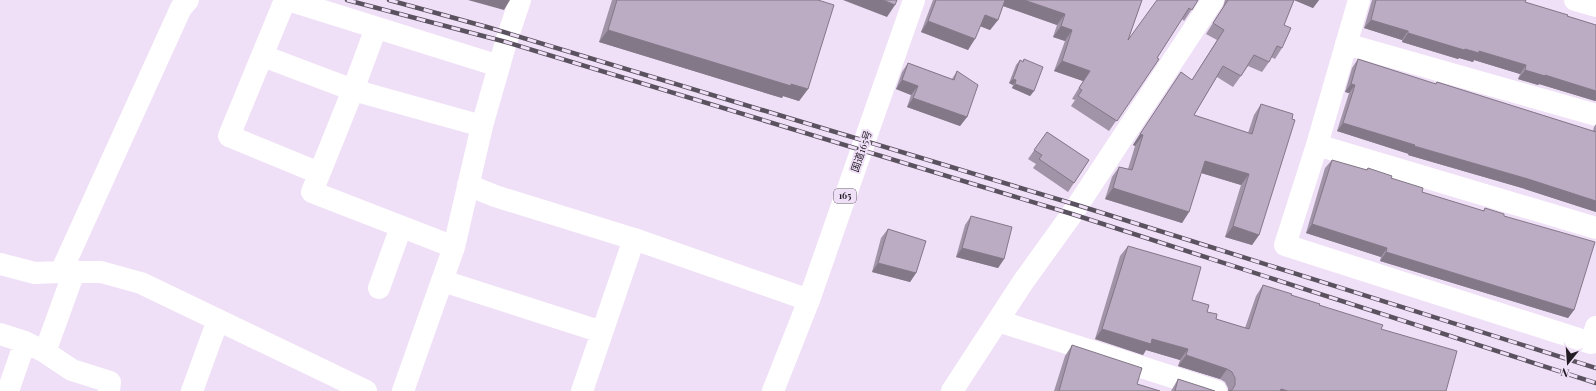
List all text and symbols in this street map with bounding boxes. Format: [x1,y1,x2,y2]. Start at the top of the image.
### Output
street label: 国道165号 [847,128,875,174]
road number: 165 [834,189,856,203]
north arrow [1548,343,1588,383]
text: N [1559,365,1571,381]

